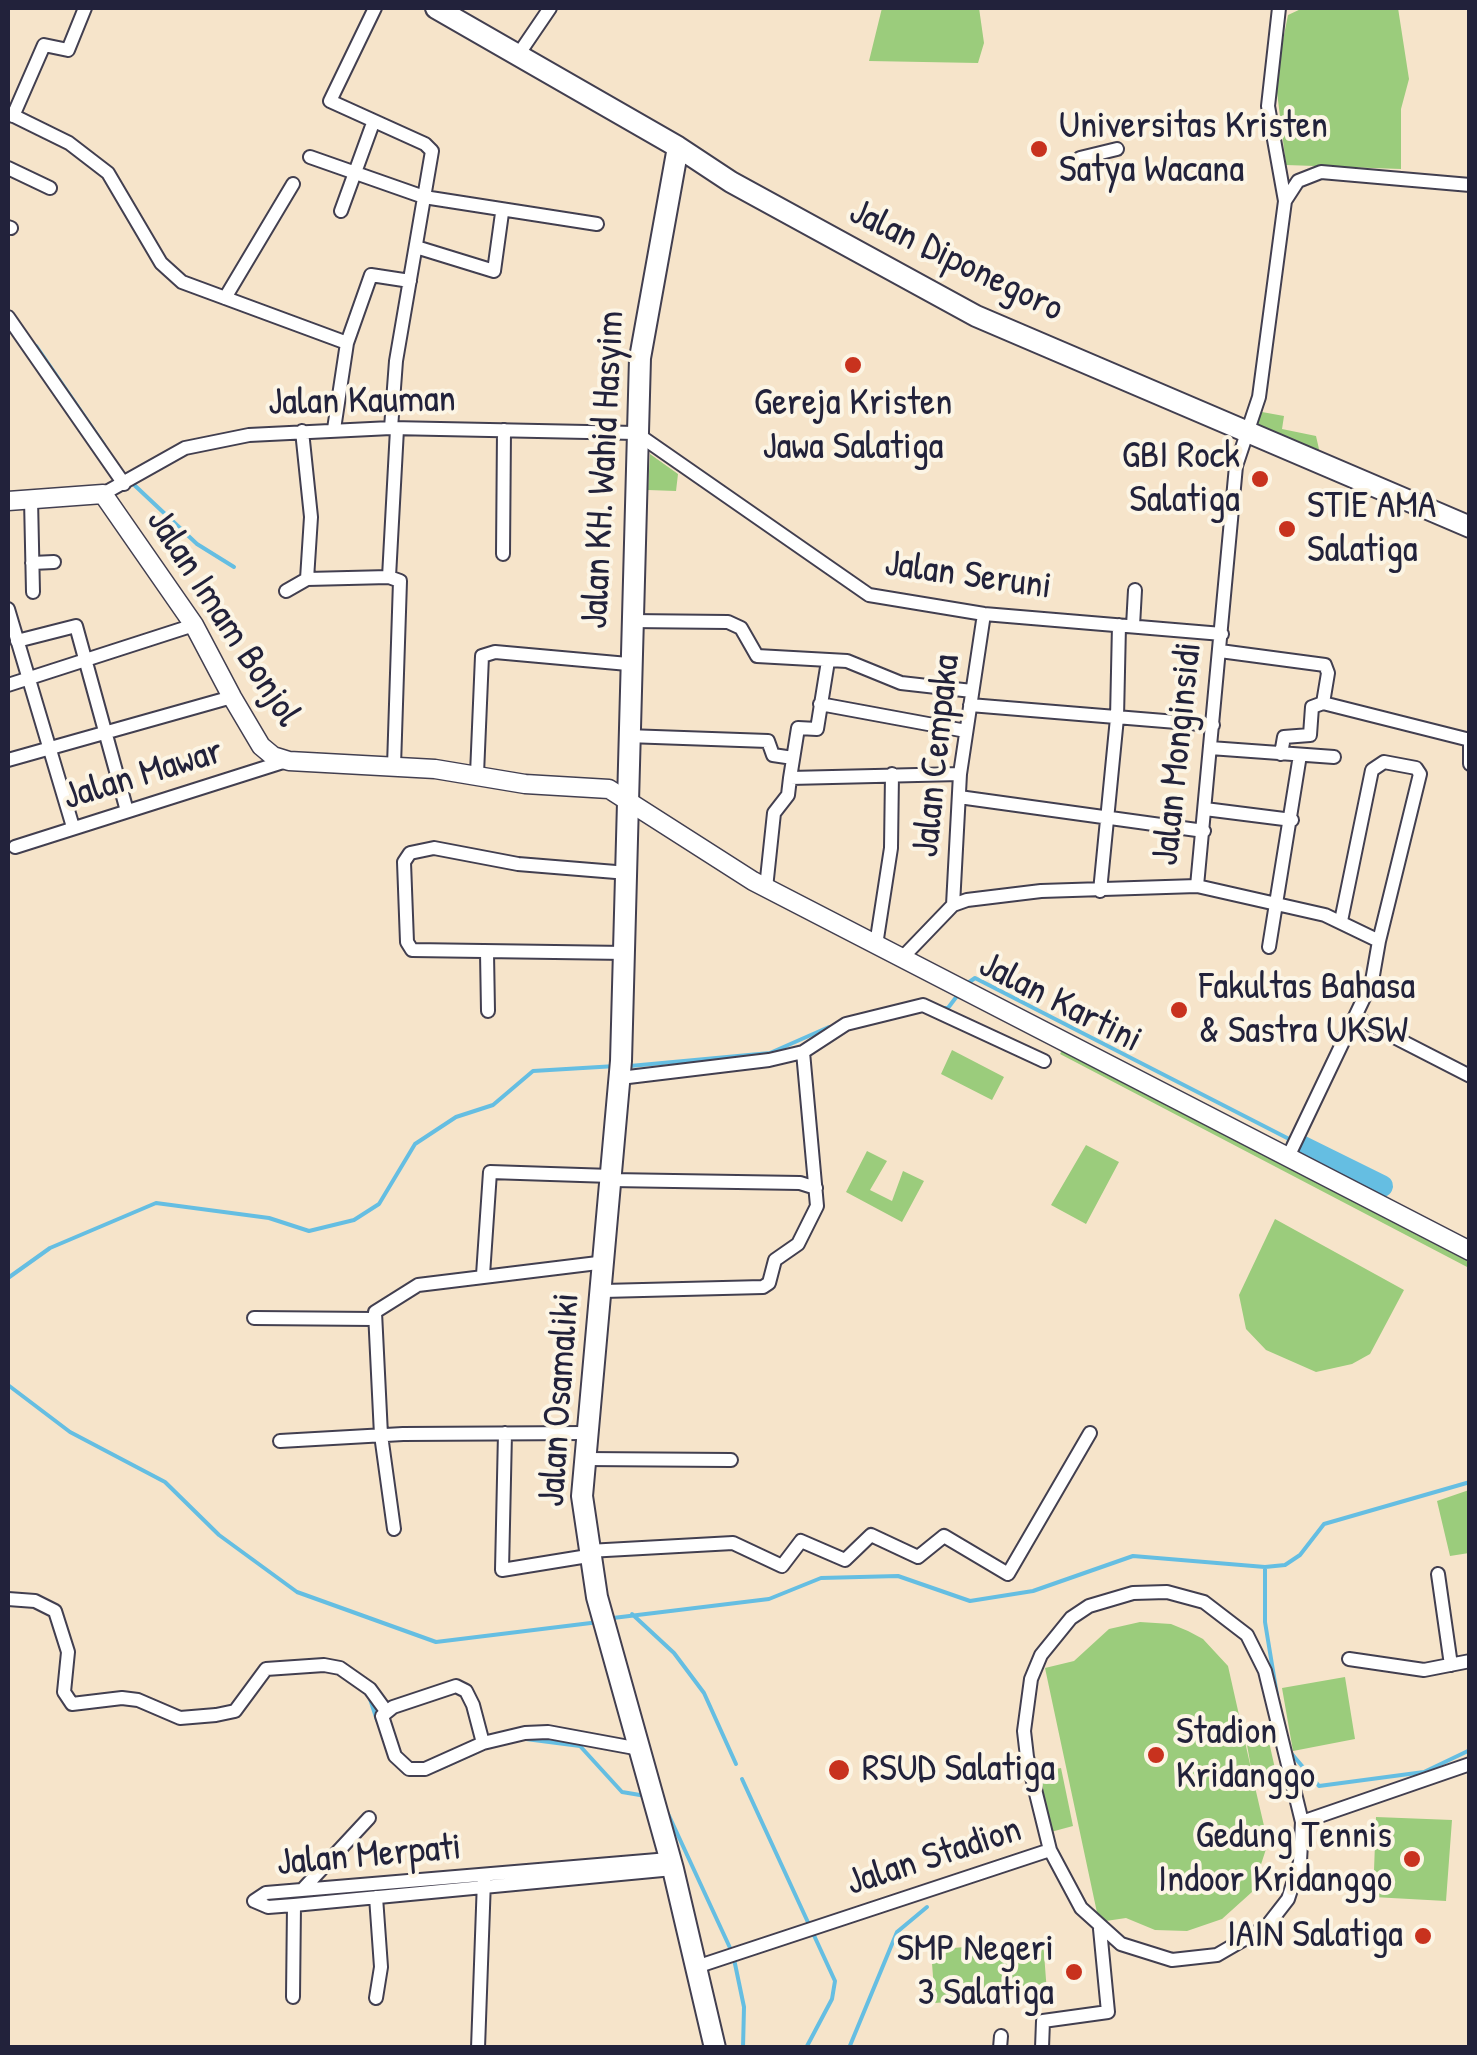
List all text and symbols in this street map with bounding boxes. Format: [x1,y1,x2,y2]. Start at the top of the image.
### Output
place label: Universitas Kristen Satya Wacana [1059,104,1328,193]
marker: Universitas Kristen Satya Wacana [1028,138,1050,160]
street label: Jalan Diponegoro [842,190,1070,332]
street label: Jalan KH. Wahid Hasyim [573,310,635,630]
marker: Gereja Kristen Jawa Salatiga [842,354,864,376]
street label: Jalan Kauman [268,378,456,426]
place label: Gereja Kristen Jawa Salatiga [754,381,952,470]
place label: GBI Rock Salatiga [1122,434,1240,524]
marker: GBI Rock Salatiga [1249,468,1271,490]
place label: STIE AMA Salatiga [1307,484,1436,574]
street label: Jalan Imam Bonjol [136,501,310,735]
marker: STIE AMA Salatiga [1276,518,1298,540]
street label: Jalan Seruni [882,542,1054,610]
street label: Jalan Monginsidi [1144,640,1212,868]
street label: Jalan Cempaka [904,652,970,860]
street label: Jalan Mawar [58,729,228,821]
street label: Jalan Kartini [971,943,1149,1063]
place label: Fakultas Bahasa & Sastra UKSW [1199,965,1415,1054]
marker: Fakultas Bahasa & Sastra UKSW [1168,999,1190,1021]
street label: Jalan Osamaliki [530,1292,590,1508]
place label: Stadion Kridanggo [1176,1710,1315,1800]
marker: Stadion Kridanggo [1145,1744,1167,1766]
place label: RSUD Salatiga [862,1747,1055,1793]
marker: RSUD Salatiga [826,1757,852,1783]
street label: Jalan Stadion [841,1807,1027,1907]
place label: Gedung Tennis Indoor Kridanggo [1158,1814,1392,1904]
street label: Jalan Merpati [275,1825,463,1887]
marker: Gedung Tennis Indoor Kridanggo [1401,1848,1423,1870]
place label: IAIN Salatiga [1227,1913,1403,1959]
marker: IAIN Salatiga [1412,1925,1434,1947]
place label: SMP Negeri 3 Salatiga [896,1927,1054,2016]
marker: SMP Negeri 3 Salatiga [1063,1961,1085,1983]

